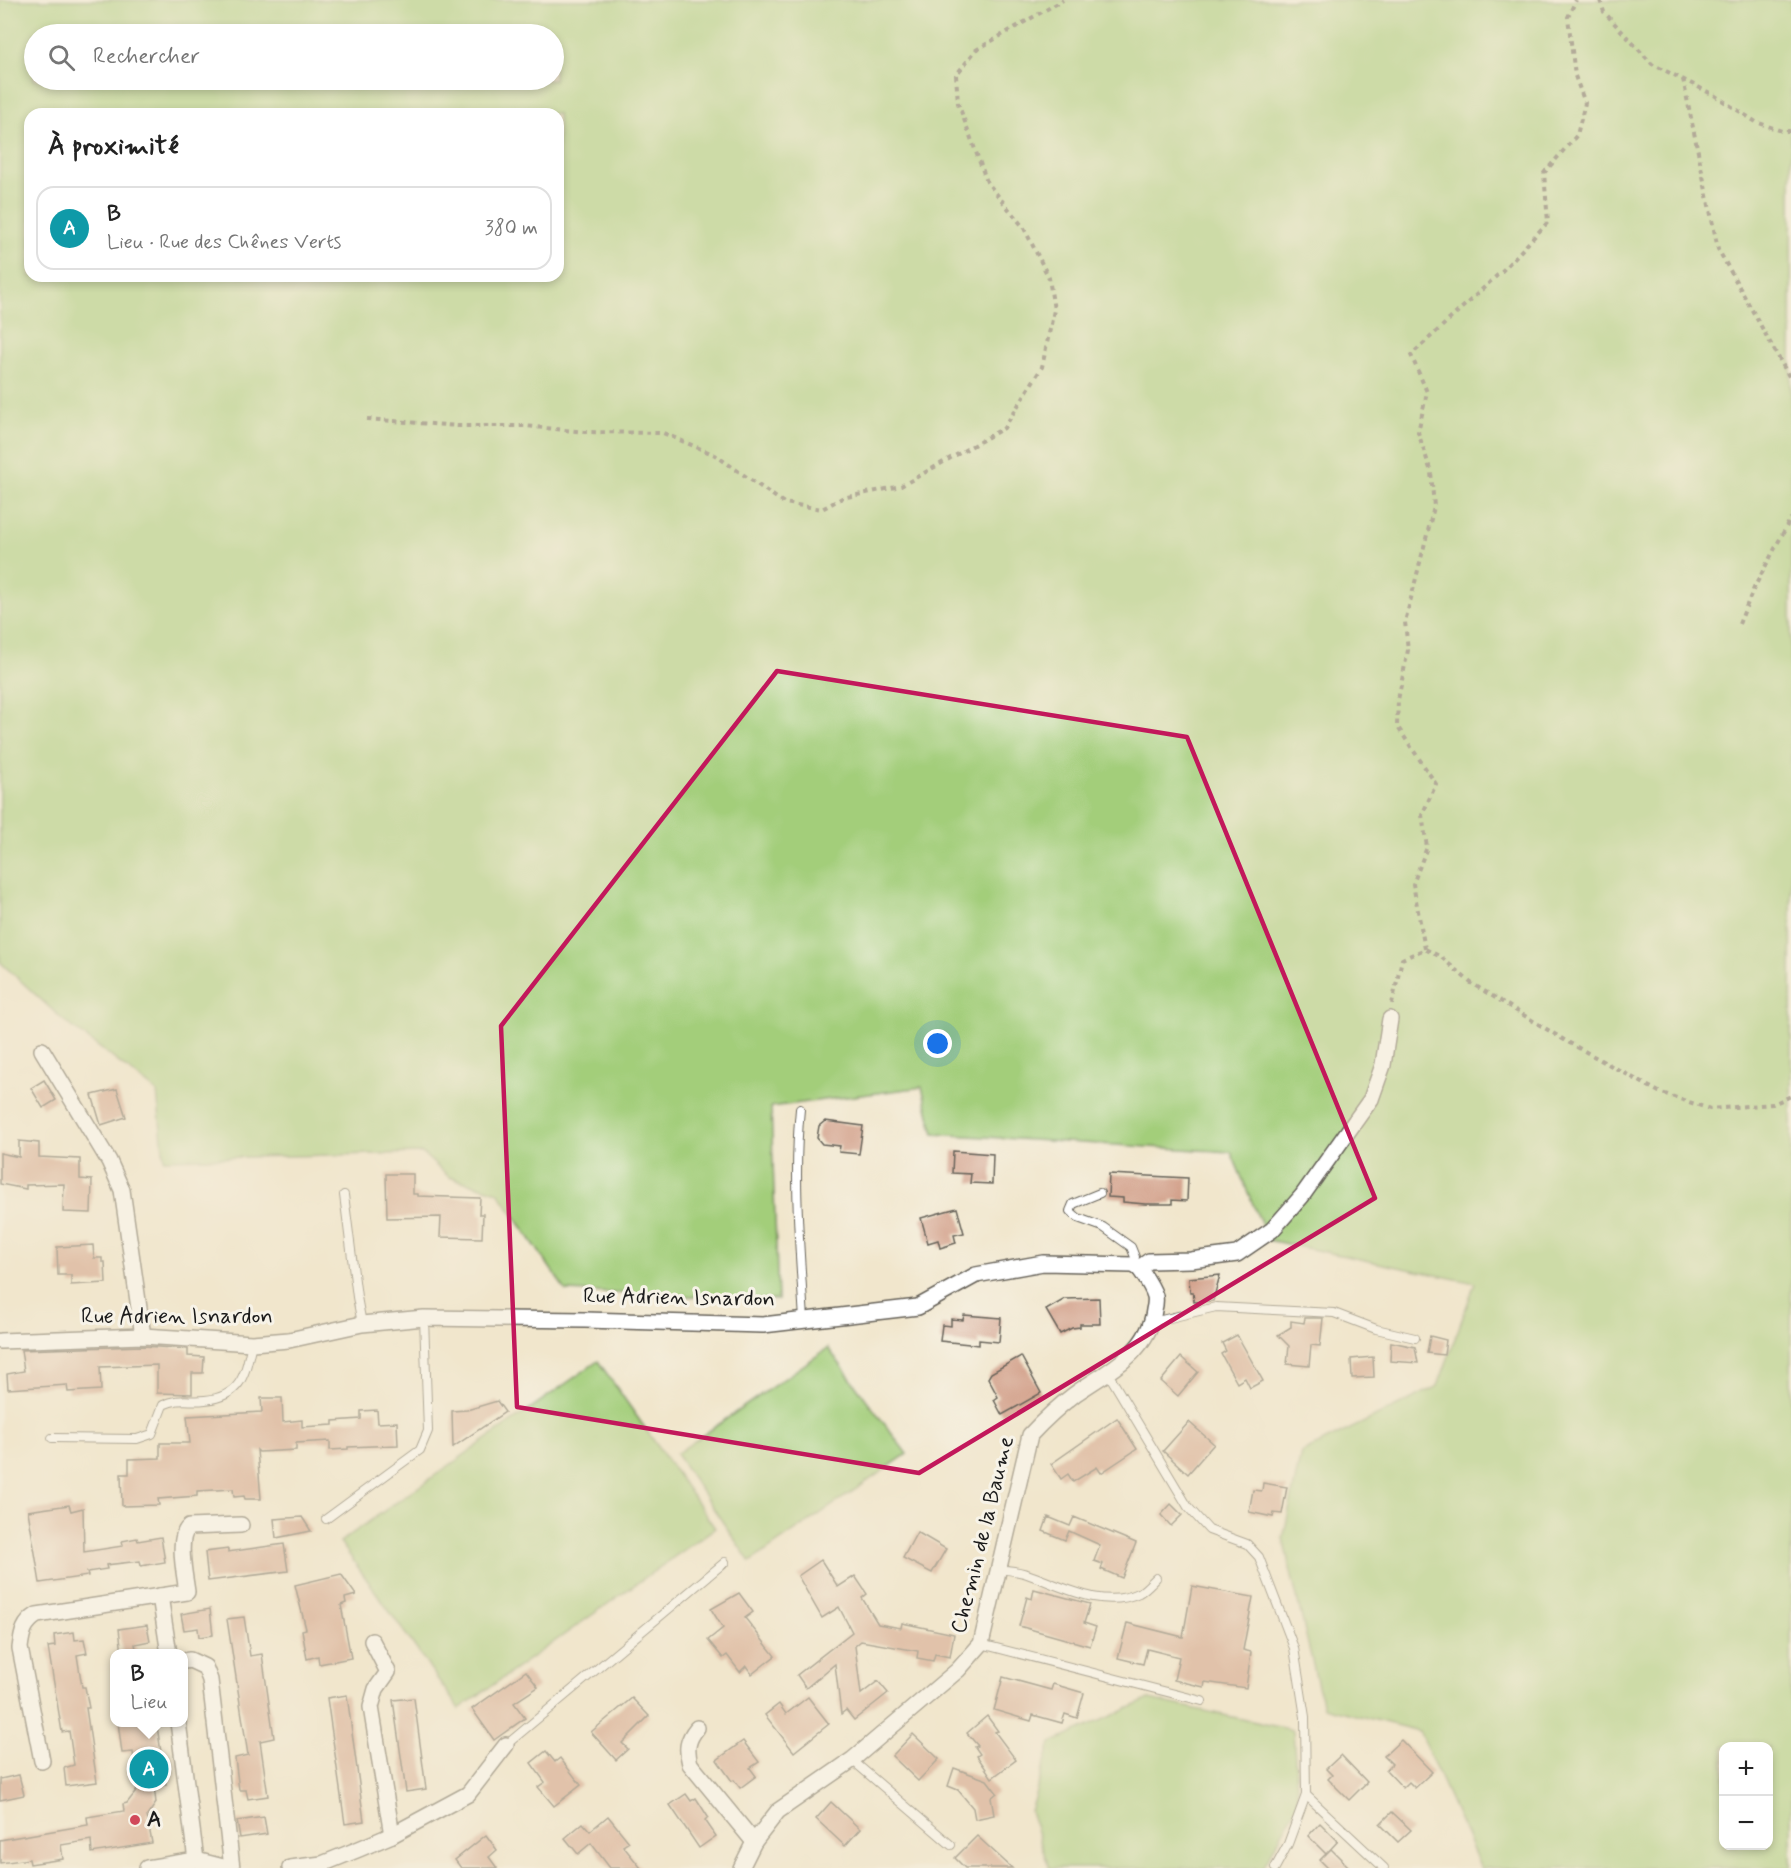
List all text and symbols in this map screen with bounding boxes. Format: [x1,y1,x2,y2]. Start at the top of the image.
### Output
search box [24,24,564,90]
icon: search [45,41,78,74]
text: Rechercher [93,43,200,71]
text: À proximité [48,130,179,164]
text: B [107,201,121,229]
text: A [63,215,76,242]
text: 380 m [485,215,538,242]
text: Lieu · Rue des Chênes Verts [107,229,341,256]
your location [923,1029,952,1058]
street label: Rue Adrien Isnardon [583,1282,775,1314]
street label: Rue Adrien Isnardon [81,1303,273,1331]
street label: Chemin de la Baume [945,1433,1021,1637]
popup [110,1649,188,1727]
text: B [131,1661,145,1689]
text: Lieu [131,1689,167,1716]
map controls [1719,1742,1773,1850]
button: + [1719,1742,1773,1796]
pin: A [130,1746,168,1792]
button: − [1719,1796,1773,1850]
place label: A [147,1806,161,1834]
marker: A [128,1813,142,1827]

